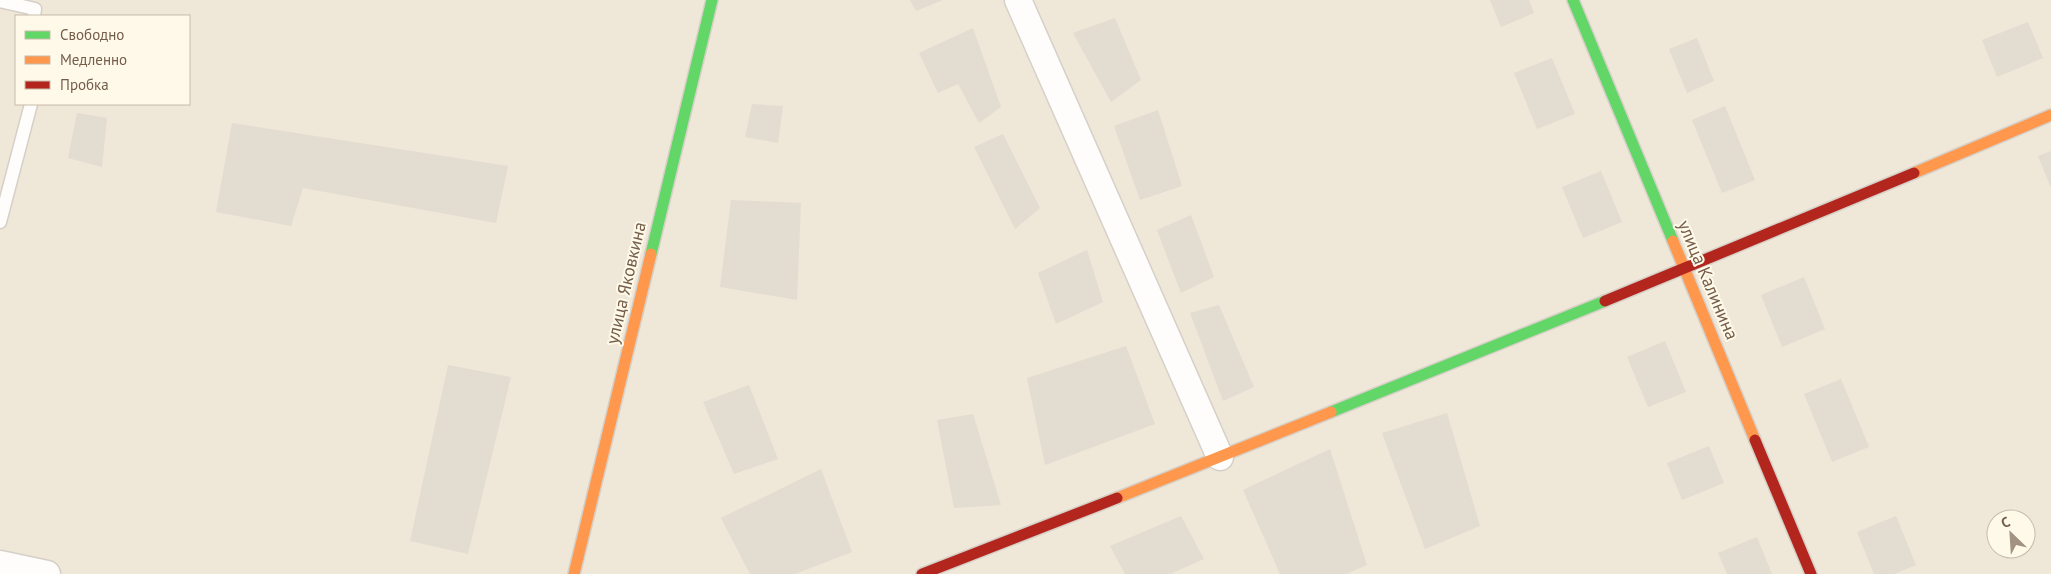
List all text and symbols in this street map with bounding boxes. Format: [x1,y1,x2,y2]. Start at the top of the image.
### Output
legend [15,15,190,105]
text: Свободно [60,25,124,44]
text: Медленно [60,50,127,69]
text: Пробка [60,75,109,94]
street label: улица Калинина [1673,217,1744,343]
street label: улица Яковкина [600,219,651,346]
north arrow [1986,509,2036,559]
text: С [1998,512,2013,532]

